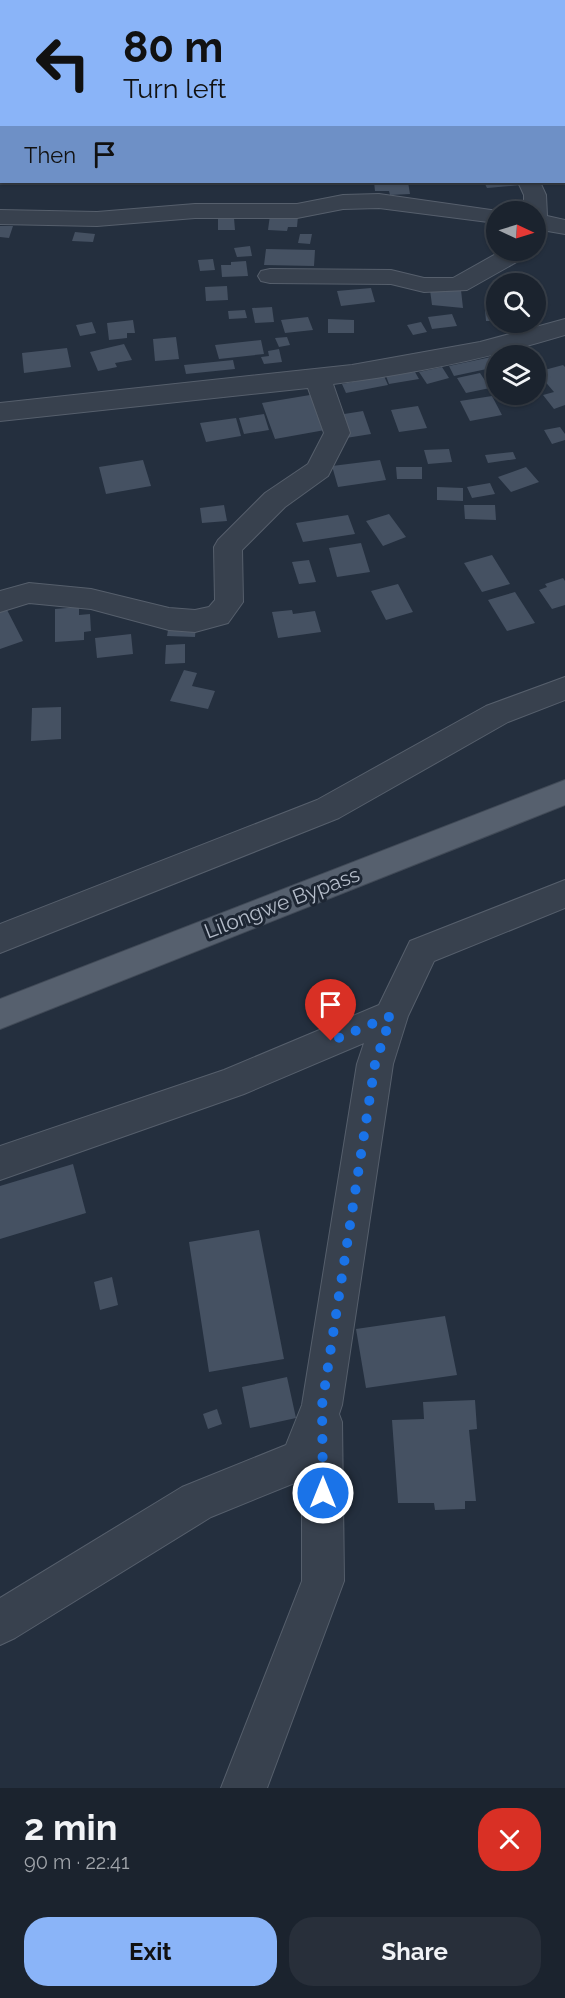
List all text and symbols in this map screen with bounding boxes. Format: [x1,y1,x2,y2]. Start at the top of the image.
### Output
text: 80 m [123,23,223,72]
icon: left [24,24,102,102]
text: Turn left [123,73,226,104]
icon: arrive [88,138,121,171]
text: Then [24,142,76,168]
north arrow [486,201,546,261]
map controls [486,201,546,405]
button: search [486,273,546,333]
button: layers [486,345,546,405]
street label: Lilongwe Bypass [201,861,363,944]
pin [305,979,356,1041]
icon: arrive [314,988,347,1021]
position arrow [291,1461,355,1525]
text: 2 min [24,1806,117,1848]
button: close [478,1808,541,1871]
text: 90 m · 22:41 [24,1850,130,1874]
button: Exit [24,1917,277,1986]
button: Share [289,1917,541,1986]

